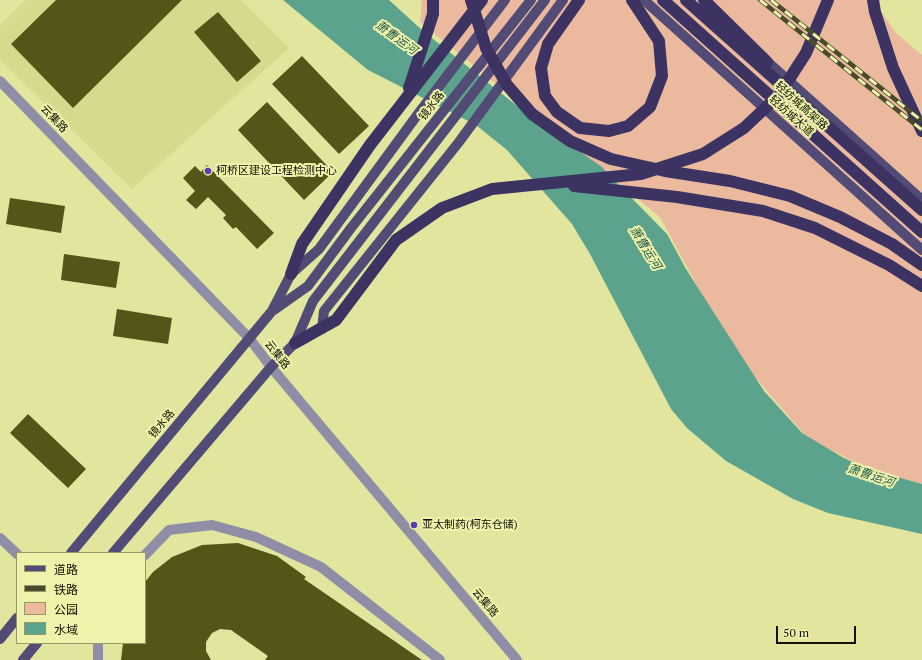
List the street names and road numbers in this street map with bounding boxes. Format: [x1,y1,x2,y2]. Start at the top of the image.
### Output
street label: 轻纺城高架路 [772,79,830,133]
street label: 镜水路 [417,89,447,123]
street label: 轻纺城大道 [766,93,816,139]
street label: 云集路 [38,103,70,135]
street label: 云集路 [262,338,292,372]
street label: 镜水路 [146,407,178,441]
street label: 云集路 [469,586,501,620]

